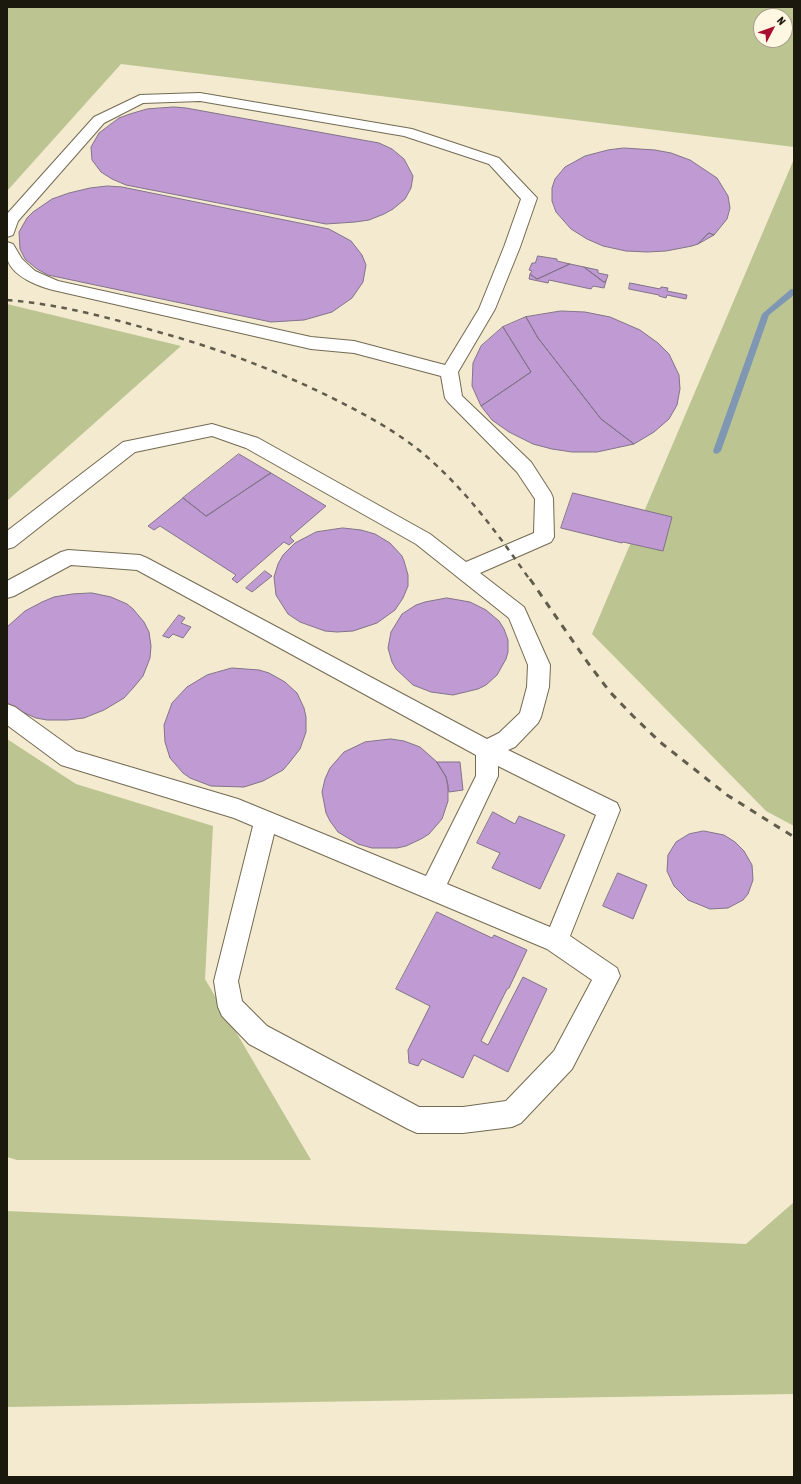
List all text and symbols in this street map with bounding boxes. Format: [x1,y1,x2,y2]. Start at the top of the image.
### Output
north arrow [753,8,793,48]
text: N [775,14,788,27]

